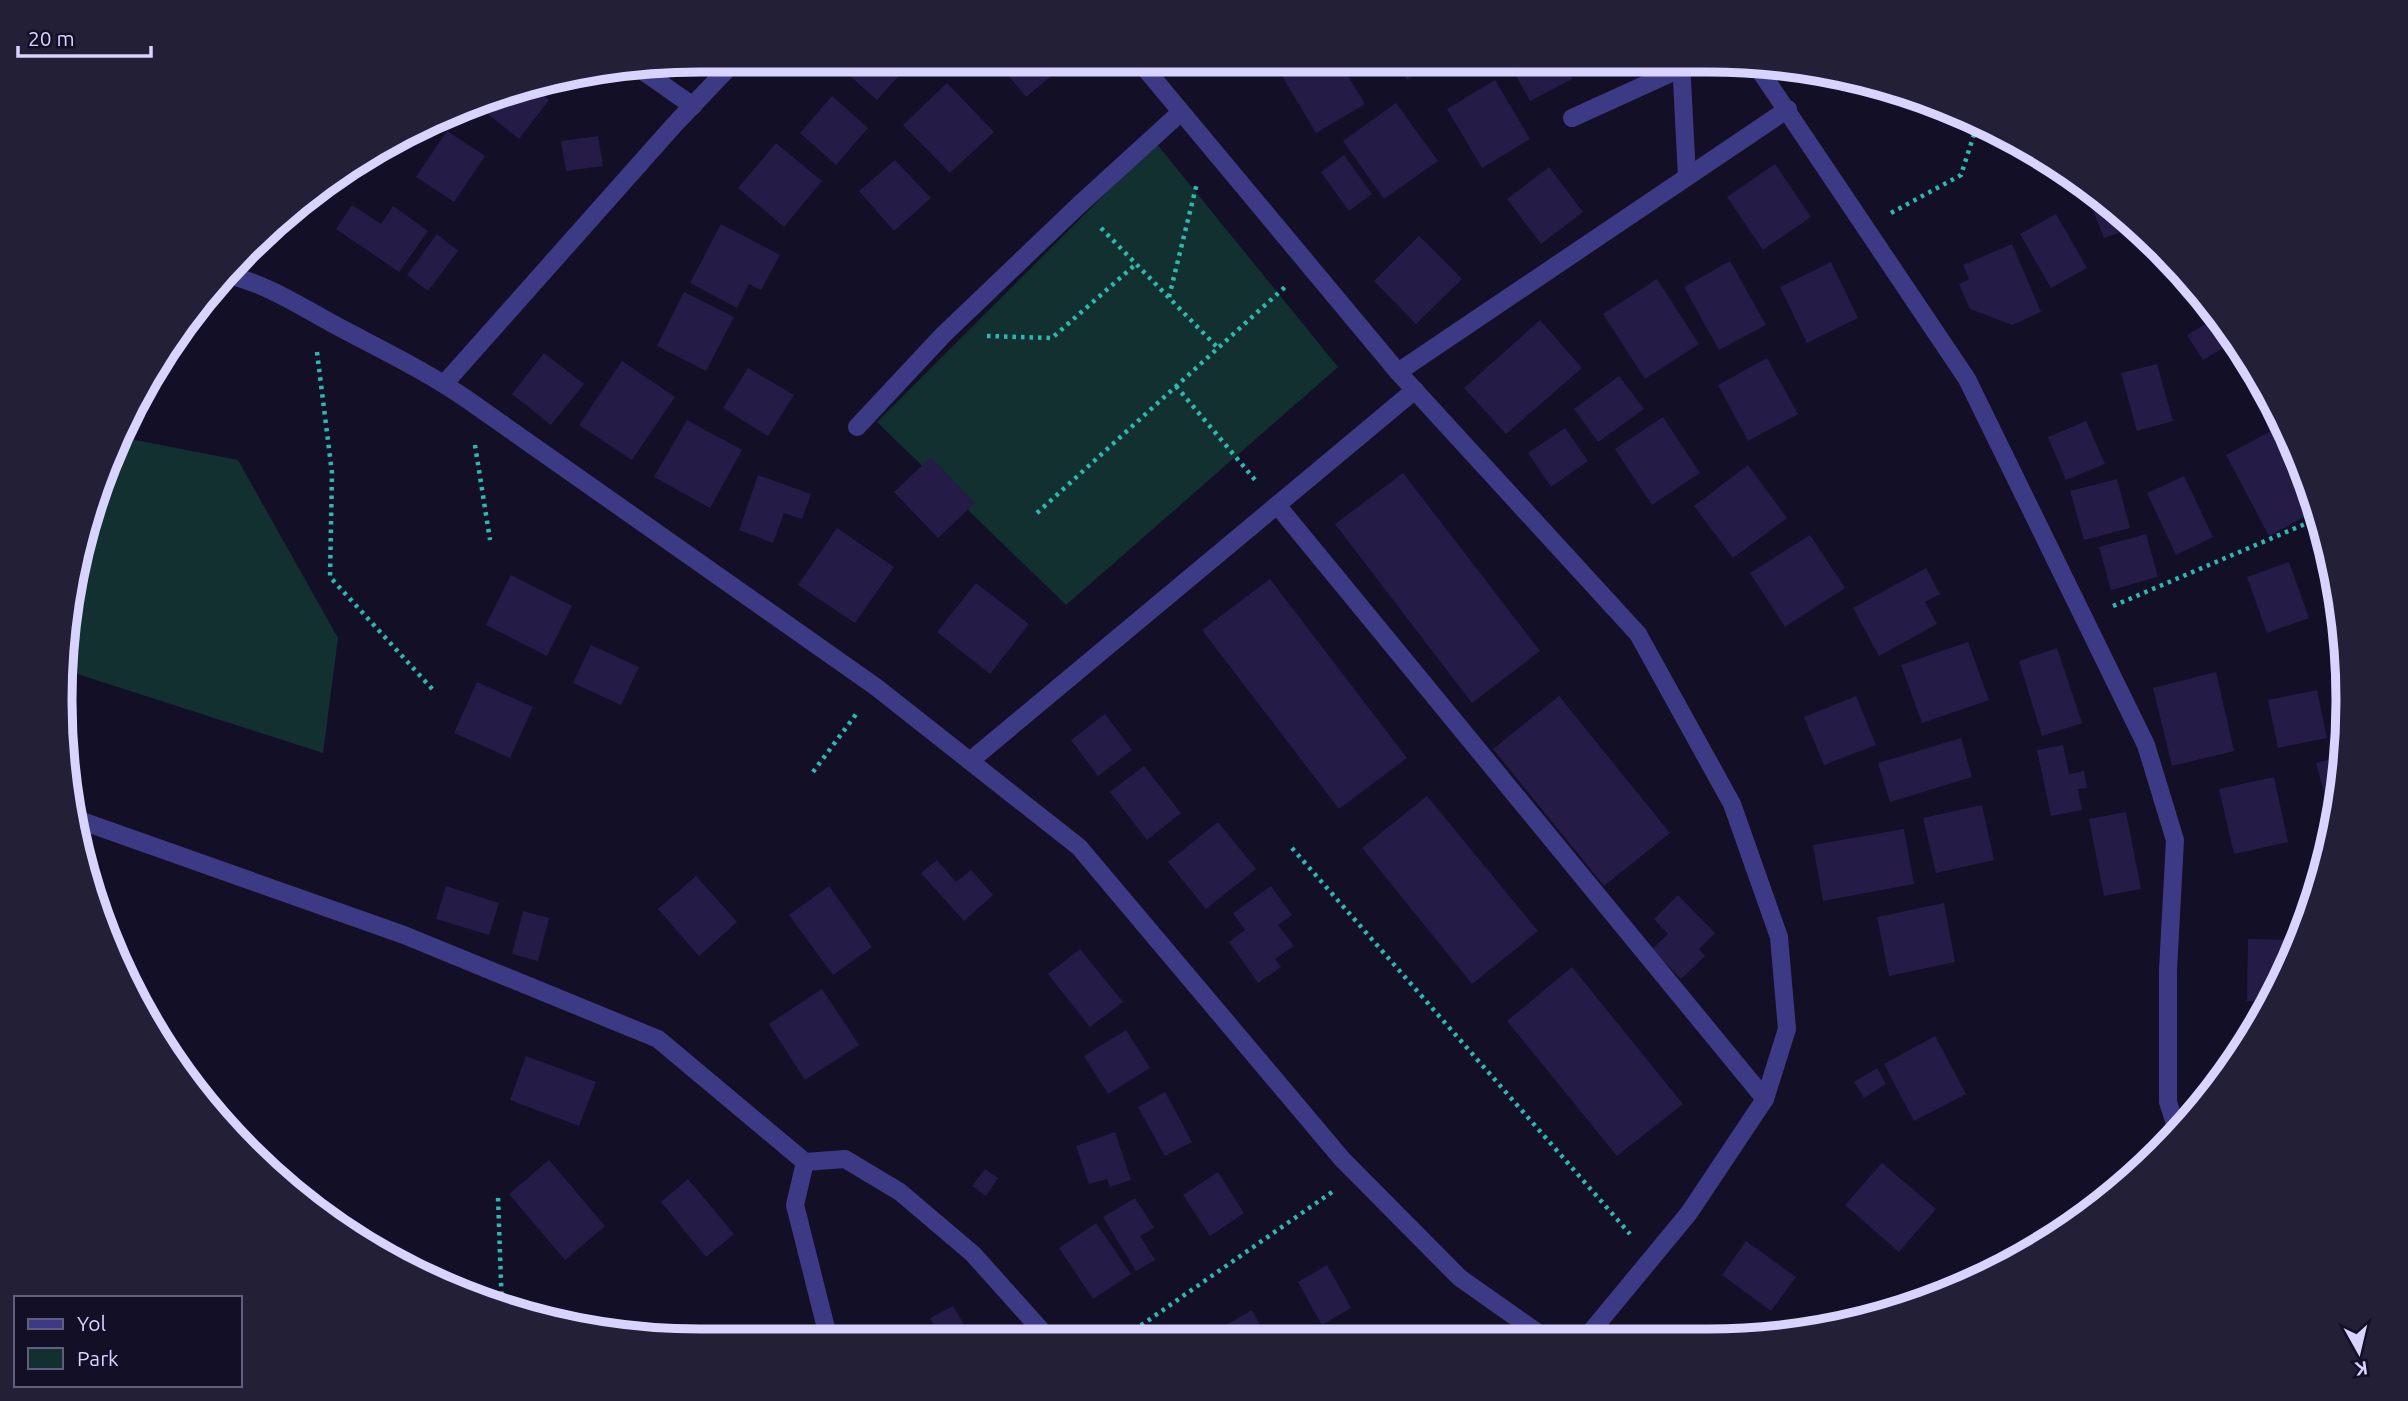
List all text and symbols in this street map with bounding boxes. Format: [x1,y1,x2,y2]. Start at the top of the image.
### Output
scale bar [18,14,150,58]
text: 20 m [28,26,75,50]
legend [14,1296,242,1387]
text: Yol [77,1311,106,1335]
north arrow [2324,1317,2394,1387]
text: Park [77,1346,119,1370]
text: K [2353,1357,2369,1381]

